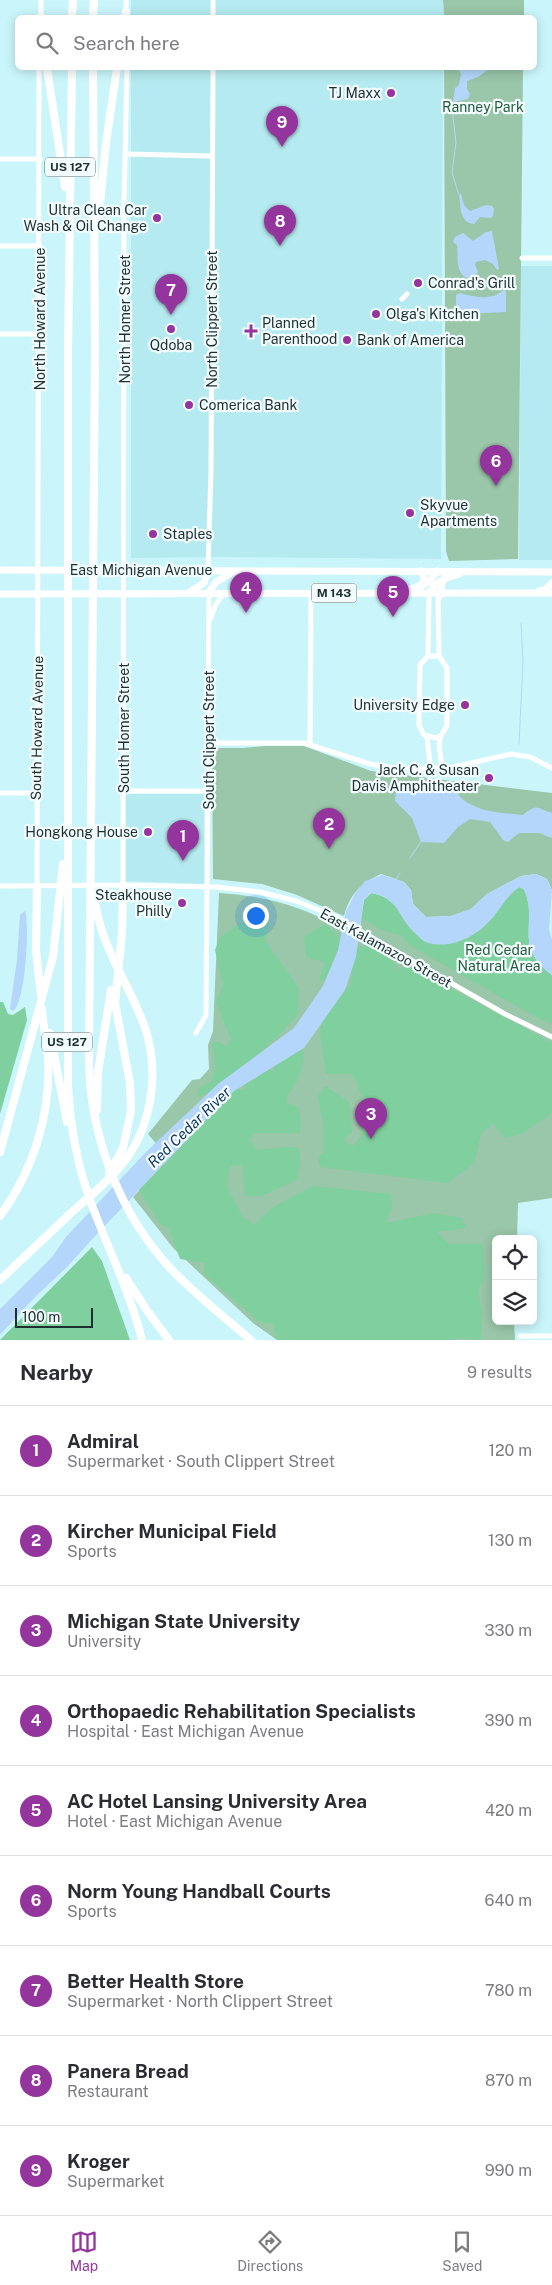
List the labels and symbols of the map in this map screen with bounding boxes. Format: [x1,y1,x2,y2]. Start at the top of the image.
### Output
place label: TJ Maxx [329,85,381,101]
marker: TJ Maxx [385,87,397,99]
park label: Ranney Park [442,99,524,115]
pin: 9 [266,106,298,147]
road number: US 127 [45,158,95,176]
place label: Ultra Clean Car Wash & Oil Change [23,202,147,234]
pin: 8 [264,205,296,246]
marker: Ultra Clean Car Wash & Oil Change [151,212,163,224]
street label: North Howard Avenue [32,248,48,390]
street label: North Clippert Street [204,250,220,388]
street label: North Homer Street [117,255,133,383]
pin: 7 [155,274,187,315]
place label: Conrad's Grill [428,275,515,291]
marker: Conrad's Grill [412,277,424,289]
place label: Olga's Kitchen [386,306,479,322]
marker: Olga's Kitchen [370,308,382,320]
place label: Planned Parenthood [262,315,337,347]
marker: Qdoba [165,323,177,335]
marker: Planned Parenthood [244,324,258,338]
place label: Bank of America [357,332,464,348]
marker: Bank of America [341,334,353,346]
place label: Qdoba [150,337,192,353]
place label: Comerica Bank [199,397,297,413]
marker: Comerica Bank [183,399,195,411]
pin: 6 [480,445,512,486]
place label: Skyvue Apartments [420,497,497,529]
marker: Skyvue Apartments [404,507,416,519]
place label: Staples [163,526,212,542]
marker: Staples [147,528,159,540]
street label: East Michigan Avenue [70,562,212,578]
pin: 4 [230,572,262,613]
pin: 5 [377,576,409,617]
road number: M 143 [312,584,356,602]
street label: South Howard Avenue [28,656,46,800]
street label: South Homer Street [116,663,132,793]
street label: South Clippert Street [201,670,217,810]
place label: University Edge [353,697,455,713]
marker: University Edge [459,699,471,711]
place label: Jack C. & Susan Davis Amphitheater [351,762,479,794]
marker: Jack C. & Susan Davis Amphitheater [483,772,495,784]
pin: 2 [313,808,345,849]
pin: 1 [167,820,199,861]
place label: Hongkong House [25,824,138,840]
marker: Hongkong House [142,826,154,838]
place label: Steakhouse Philly [95,887,172,919]
marker: Steakhouse Philly [176,897,188,909]
your location [243,903,269,929]
street label: East Kalamazoo Street [318,905,454,991]
park label: Red Cedar Natural Area [457,942,541,974]
road number: US 127 [42,1032,92,1052]
water label: Red Cedar River [144,1083,234,1171]
pin: 3 [355,1098,387,1139]
scale bar [15,1305,92,1328]

